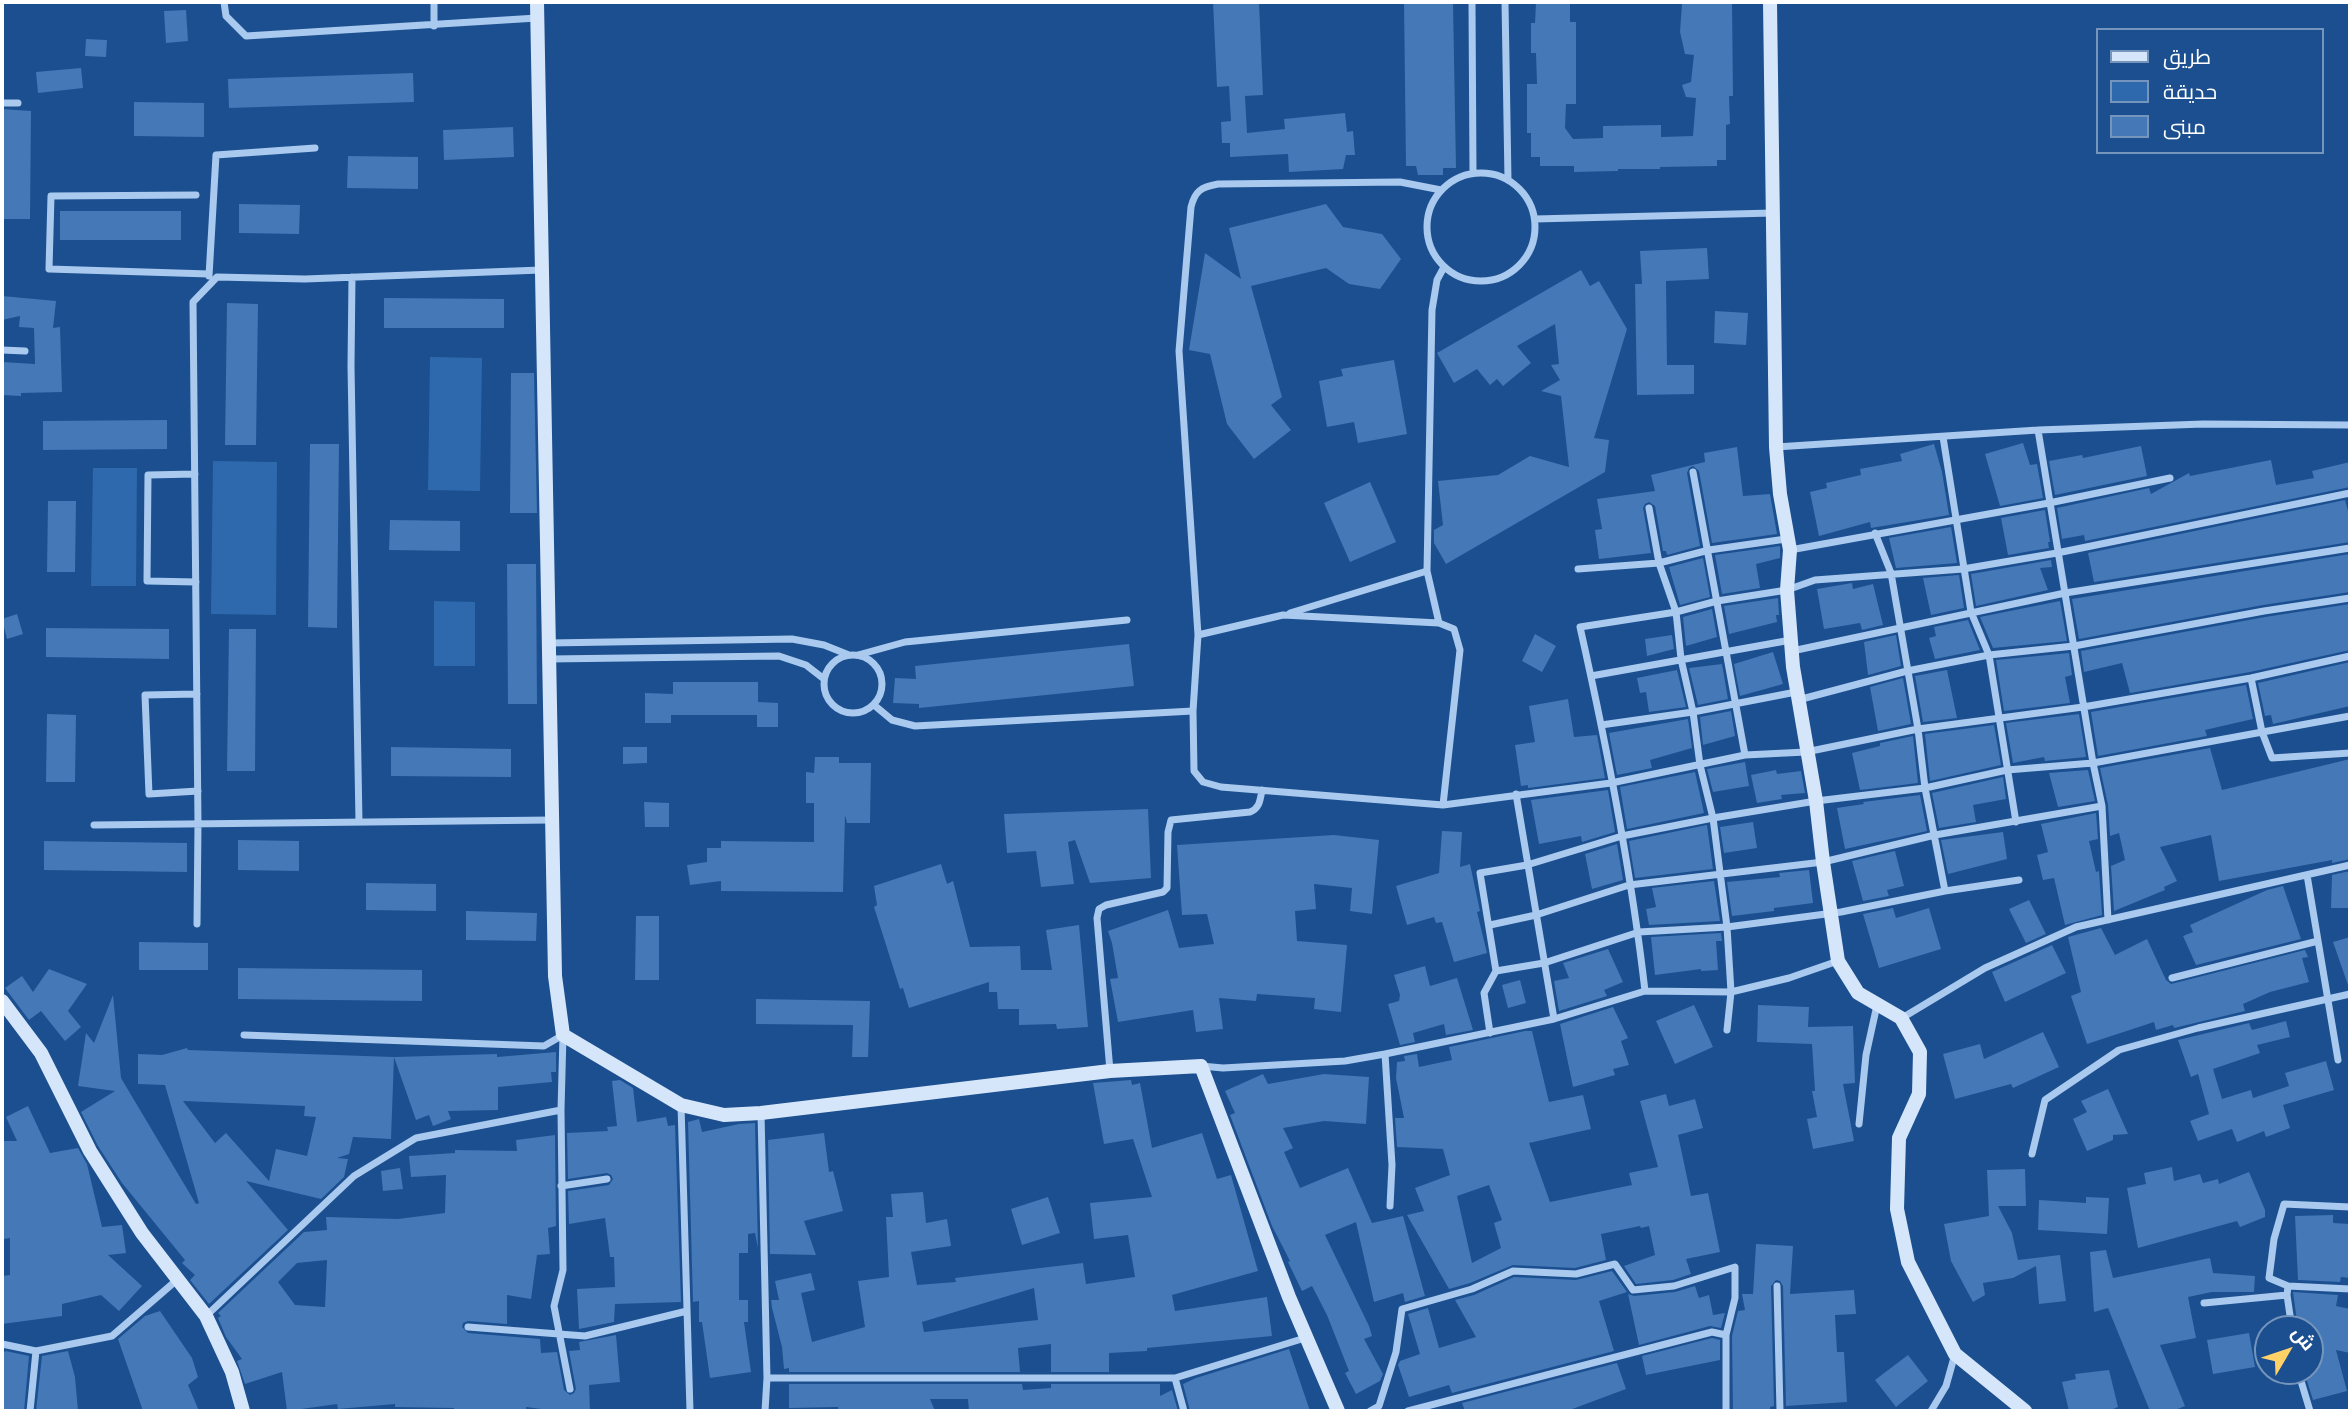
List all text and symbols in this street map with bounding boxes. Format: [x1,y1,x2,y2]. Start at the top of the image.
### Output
legend [2096,28,2324,154]
text: طريق [2163,43,2211,70]
text: حديقة [2163,78,2217,105]
text: مبنى [2163,113,2206,140]
north arrow [2254,1315,2324,1385]
text: ش [2287,1321,2321,1355]

